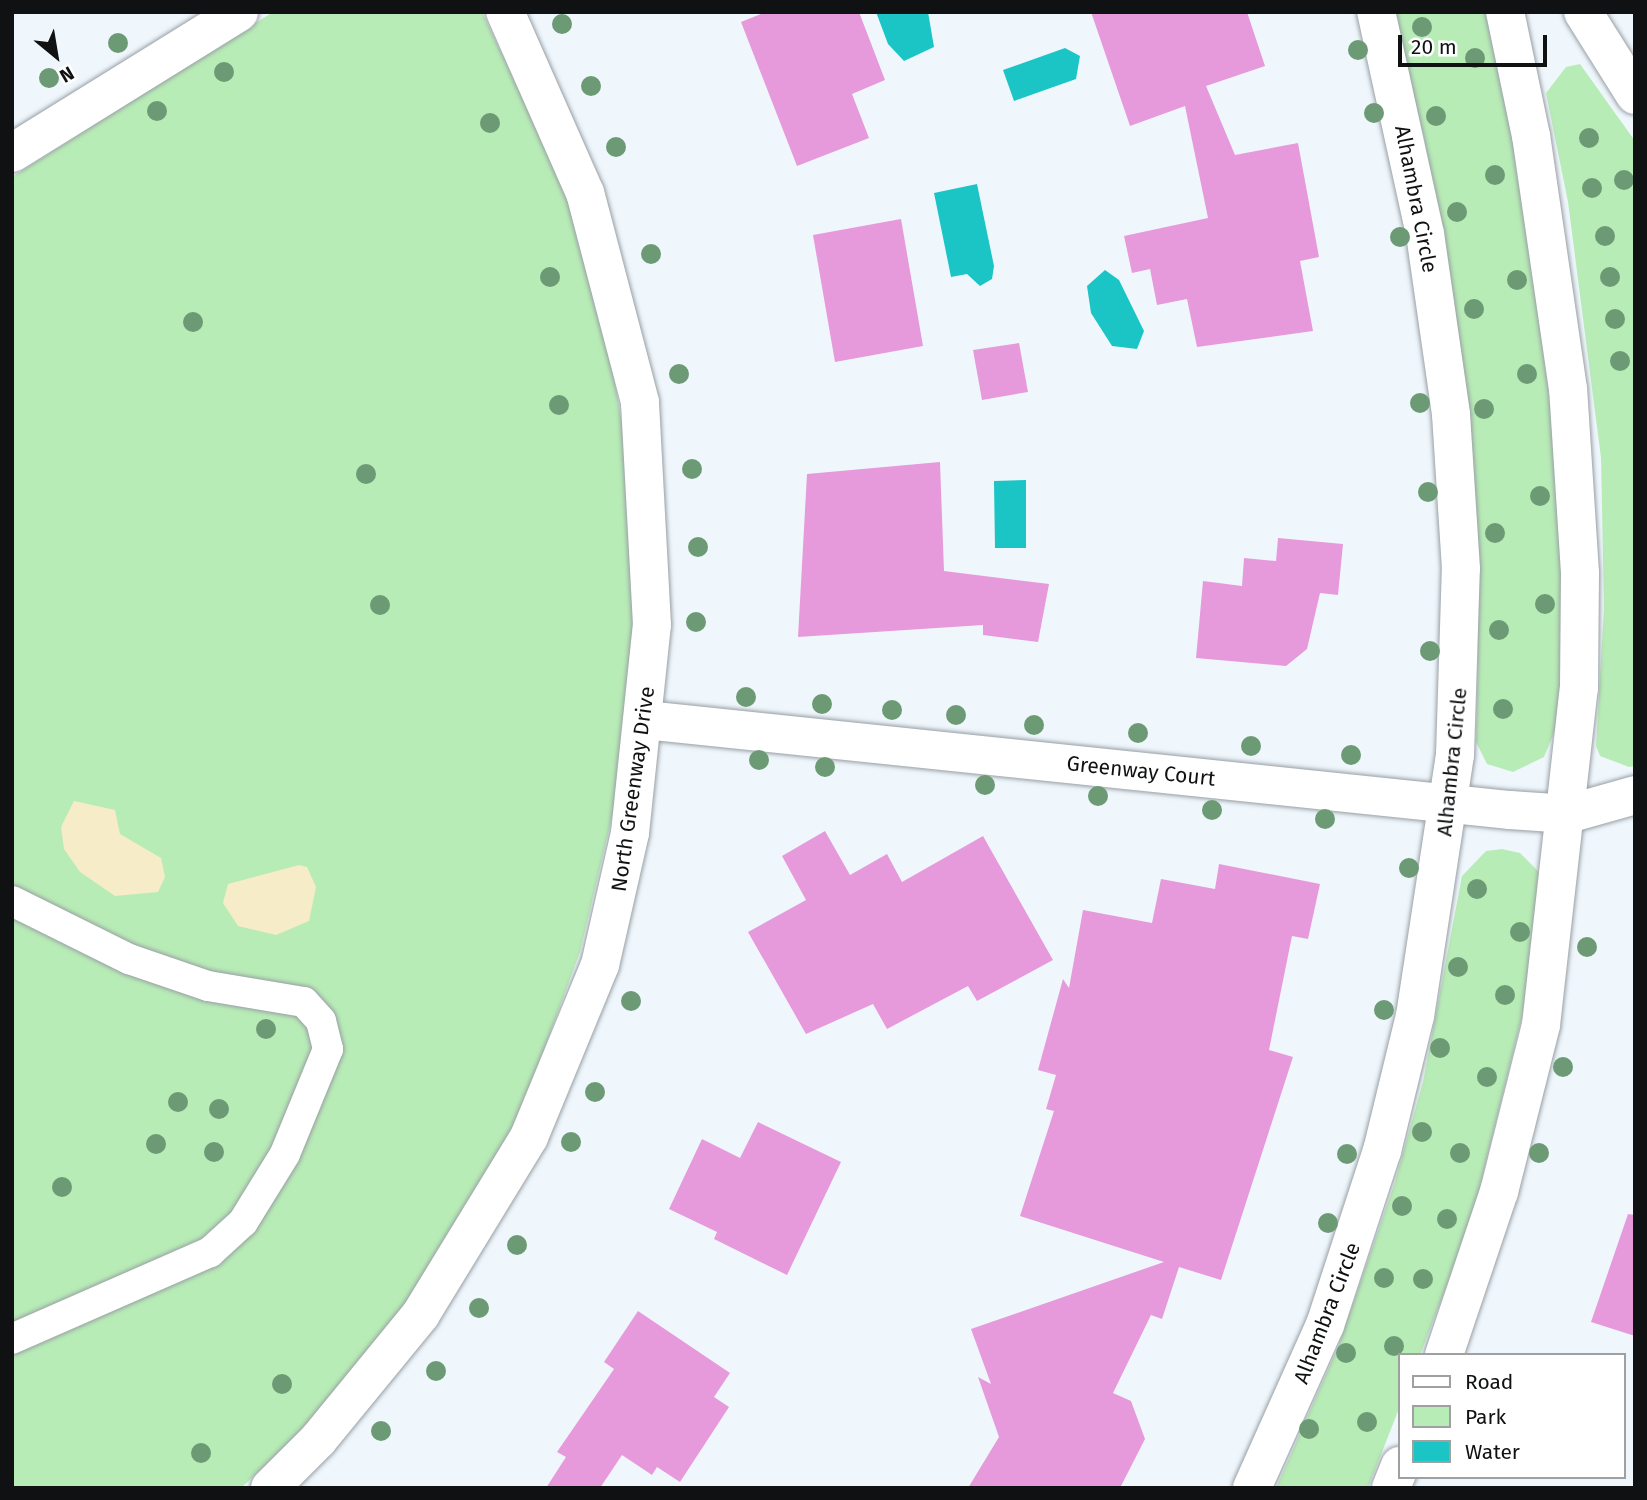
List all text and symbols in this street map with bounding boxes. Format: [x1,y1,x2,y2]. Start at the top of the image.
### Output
north arrow [21,21,91,91]
scale bar [1402,21,1551,65]
text: 20 m [1411,34,1457,60]
text: N [56,62,78,88]
street label: Alhambra Circle [1389,123,1443,275]
street label: North Greenway Drive [606,685,660,893]
street label: Alhambra Circle [1432,686,1472,838]
street label: Greenway Court [1065,751,1217,791]
street label: Alhambra Circle [1288,1239,1366,1387]
legend [1398,1353,1626,1479]
text: Road [1465,1369,1513,1395]
text: Park [1465,1404,1506,1430]
text: Water [1465,1439,1520,1465]

